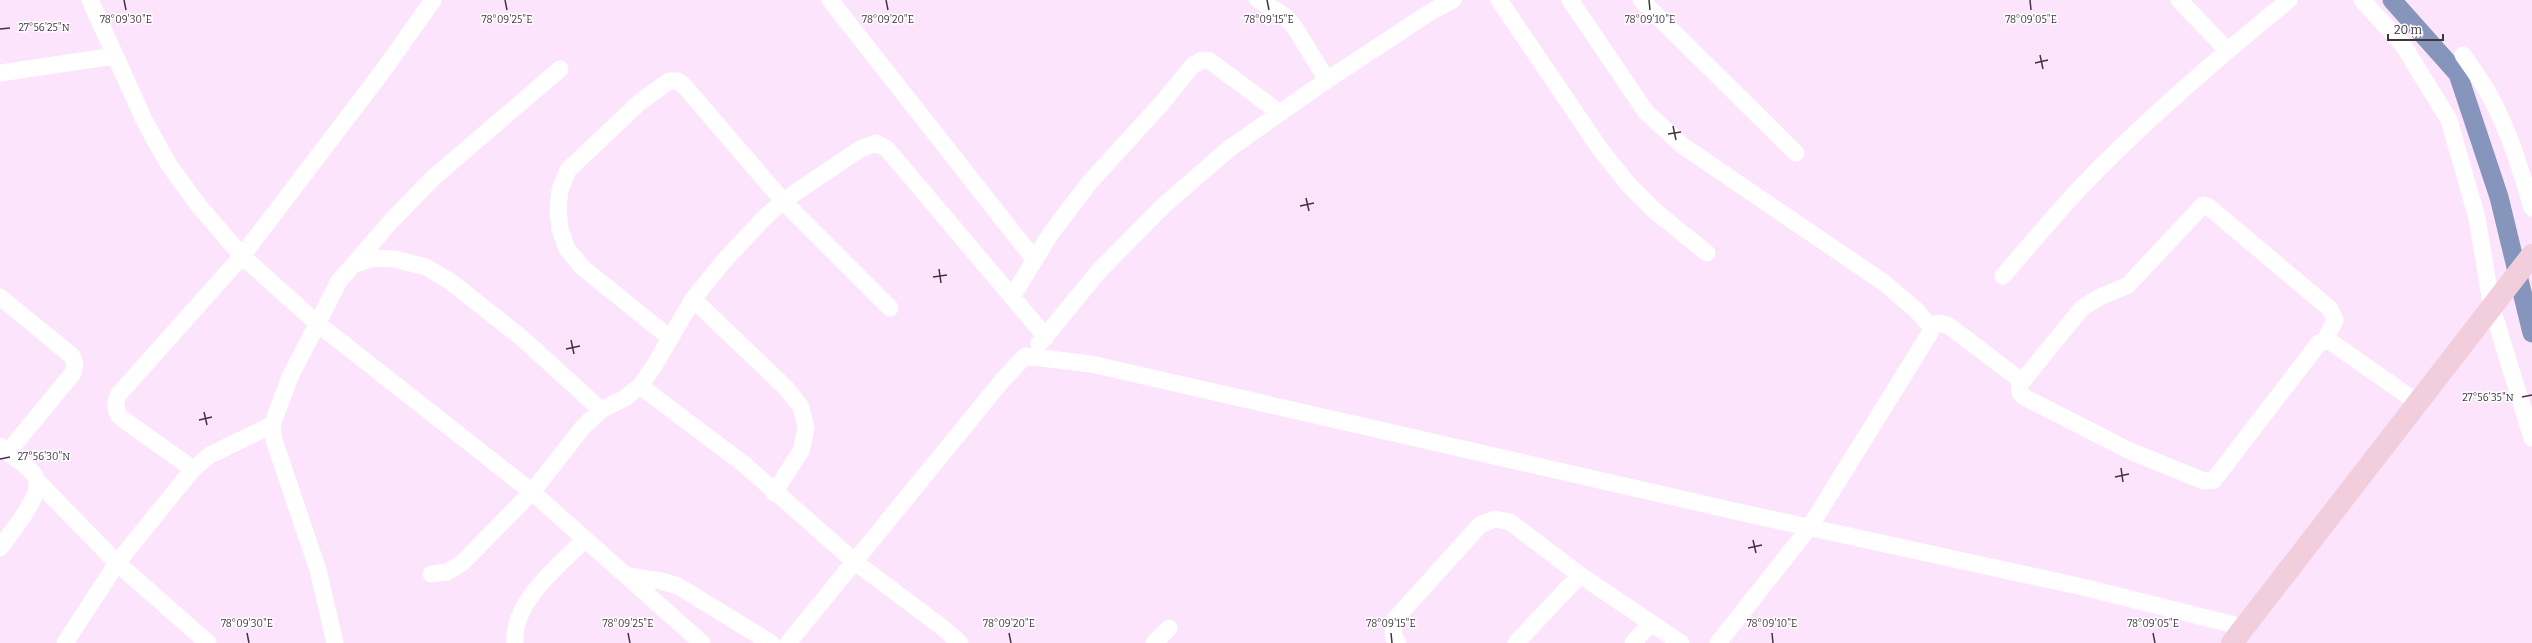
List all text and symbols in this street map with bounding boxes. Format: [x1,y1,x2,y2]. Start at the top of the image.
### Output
text: 78°09'30"E [100,14,152,26]
text: 78°09'25"E [482,14,532,26]
text: 78°09'20"E [862,14,914,26]
text: 78°09'15"E [1244,14,1294,26]
text: 78°09'10"E [1625,14,1675,26]
text: 78°09'05"E [2005,14,2057,26]
scale bar [2388,16,2443,42]
text: 27°56'25"N [18,22,70,34]
text: 20 m [2394,23,2423,37]
text: 27°56'35"N [2462,392,2514,404]
text: 27°56'30"N [18,451,70,463]
text: 78°09'30"E [221,618,273,630]
text: 78°09'25"E [603,618,653,630]
text: 78°09'20"E [983,618,1035,630]
text: 78°09'15"E [1366,618,1416,630]
text: 78°09'10"E [1747,618,1797,630]
text: 78°09'05"E [2127,618,2179,630]

